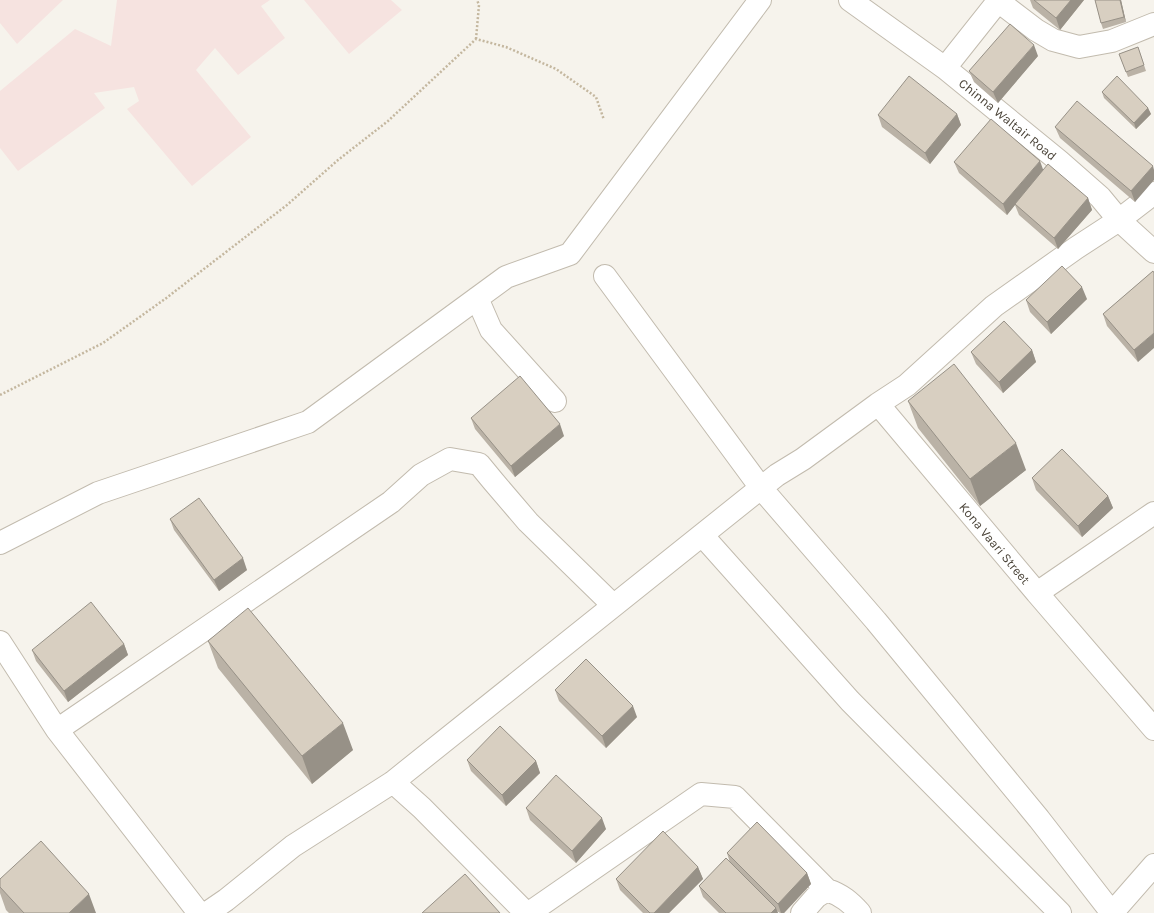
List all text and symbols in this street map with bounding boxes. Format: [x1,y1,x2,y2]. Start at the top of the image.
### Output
street label: Chinna Waltair Road [956,75,1060,163]
street label: Kona Vaari Street [956,500,1033,587]

